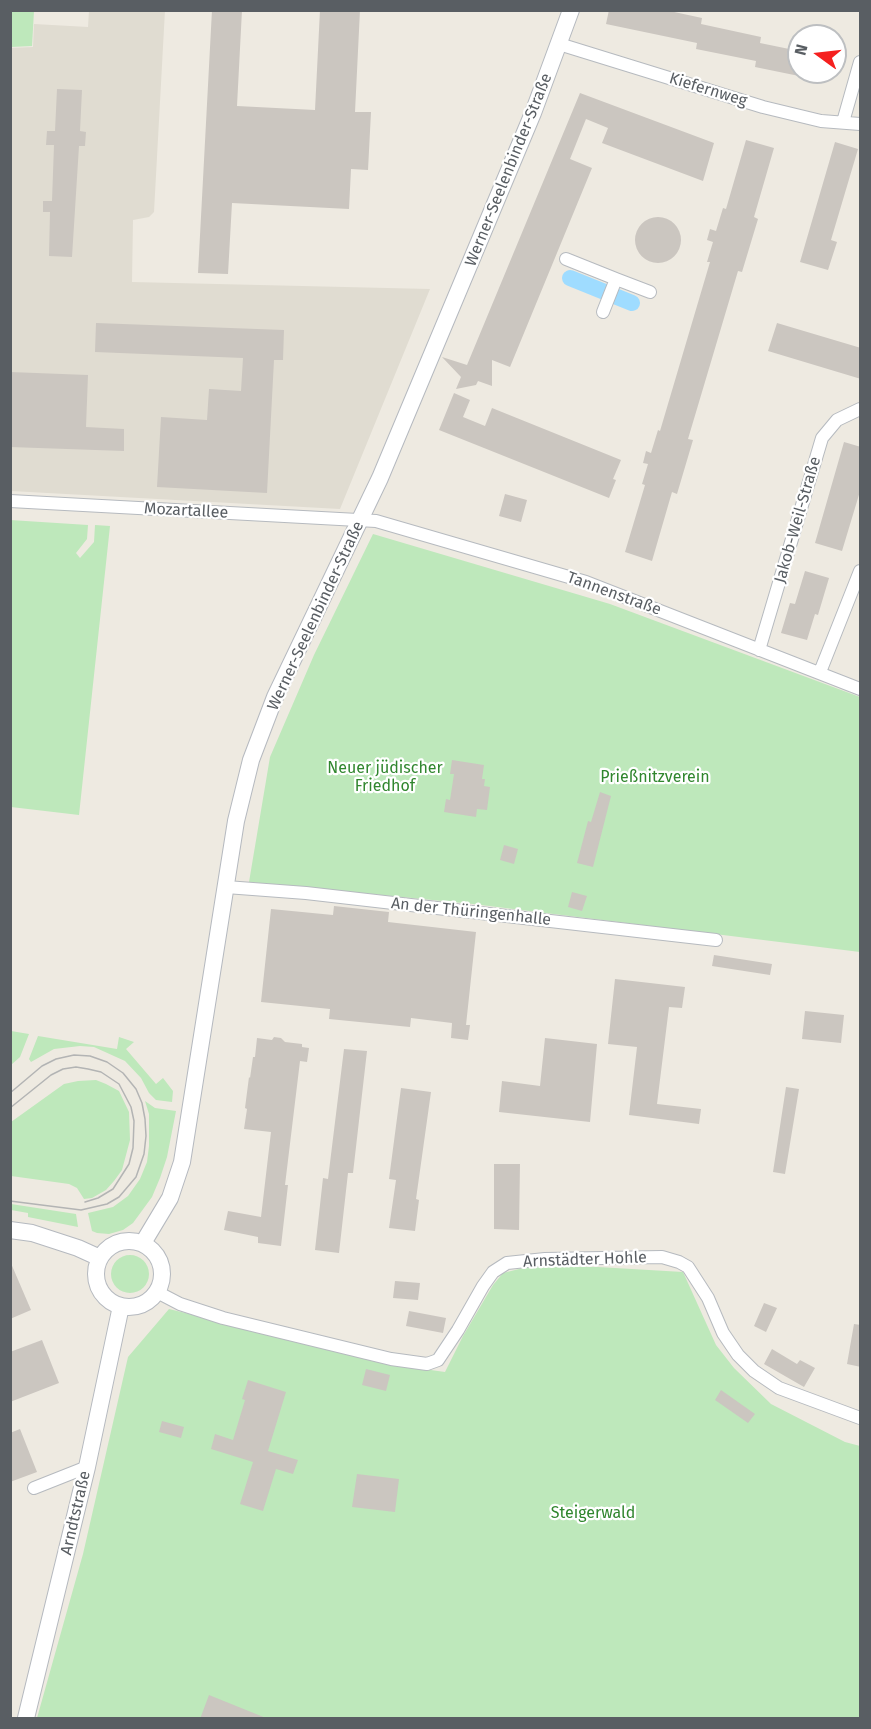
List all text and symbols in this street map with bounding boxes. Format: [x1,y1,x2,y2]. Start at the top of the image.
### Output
north arrow [787,24,847,84]
text: N [791,42,812,57]
street label: Kiefernweg [667,69,749,111]
street label: Werner-Seelenbinder-Straße [461,71,557,269]
street label: Jakob-Weil-Straße [771,455,825,585]
street label: Mozartallee [143,499,229,523]
street label: Werner-Seelenbinder-Straße [264,518,368,714]
street label: Tannenstraße [564,568,664,620]
park label: Neuer jüdischer Friedhof [327,759,443,797]
park label: Prießnitzverein [600,768,710,788]
street label: An der Thüringenhalle [390,894,552,930]
street label: Arnstädter Hohle [523,1248,647,1272]
street label: Arndtstraße [57,1469,95,1557]
park label: Steigerwald [551,1504,635,1524]

